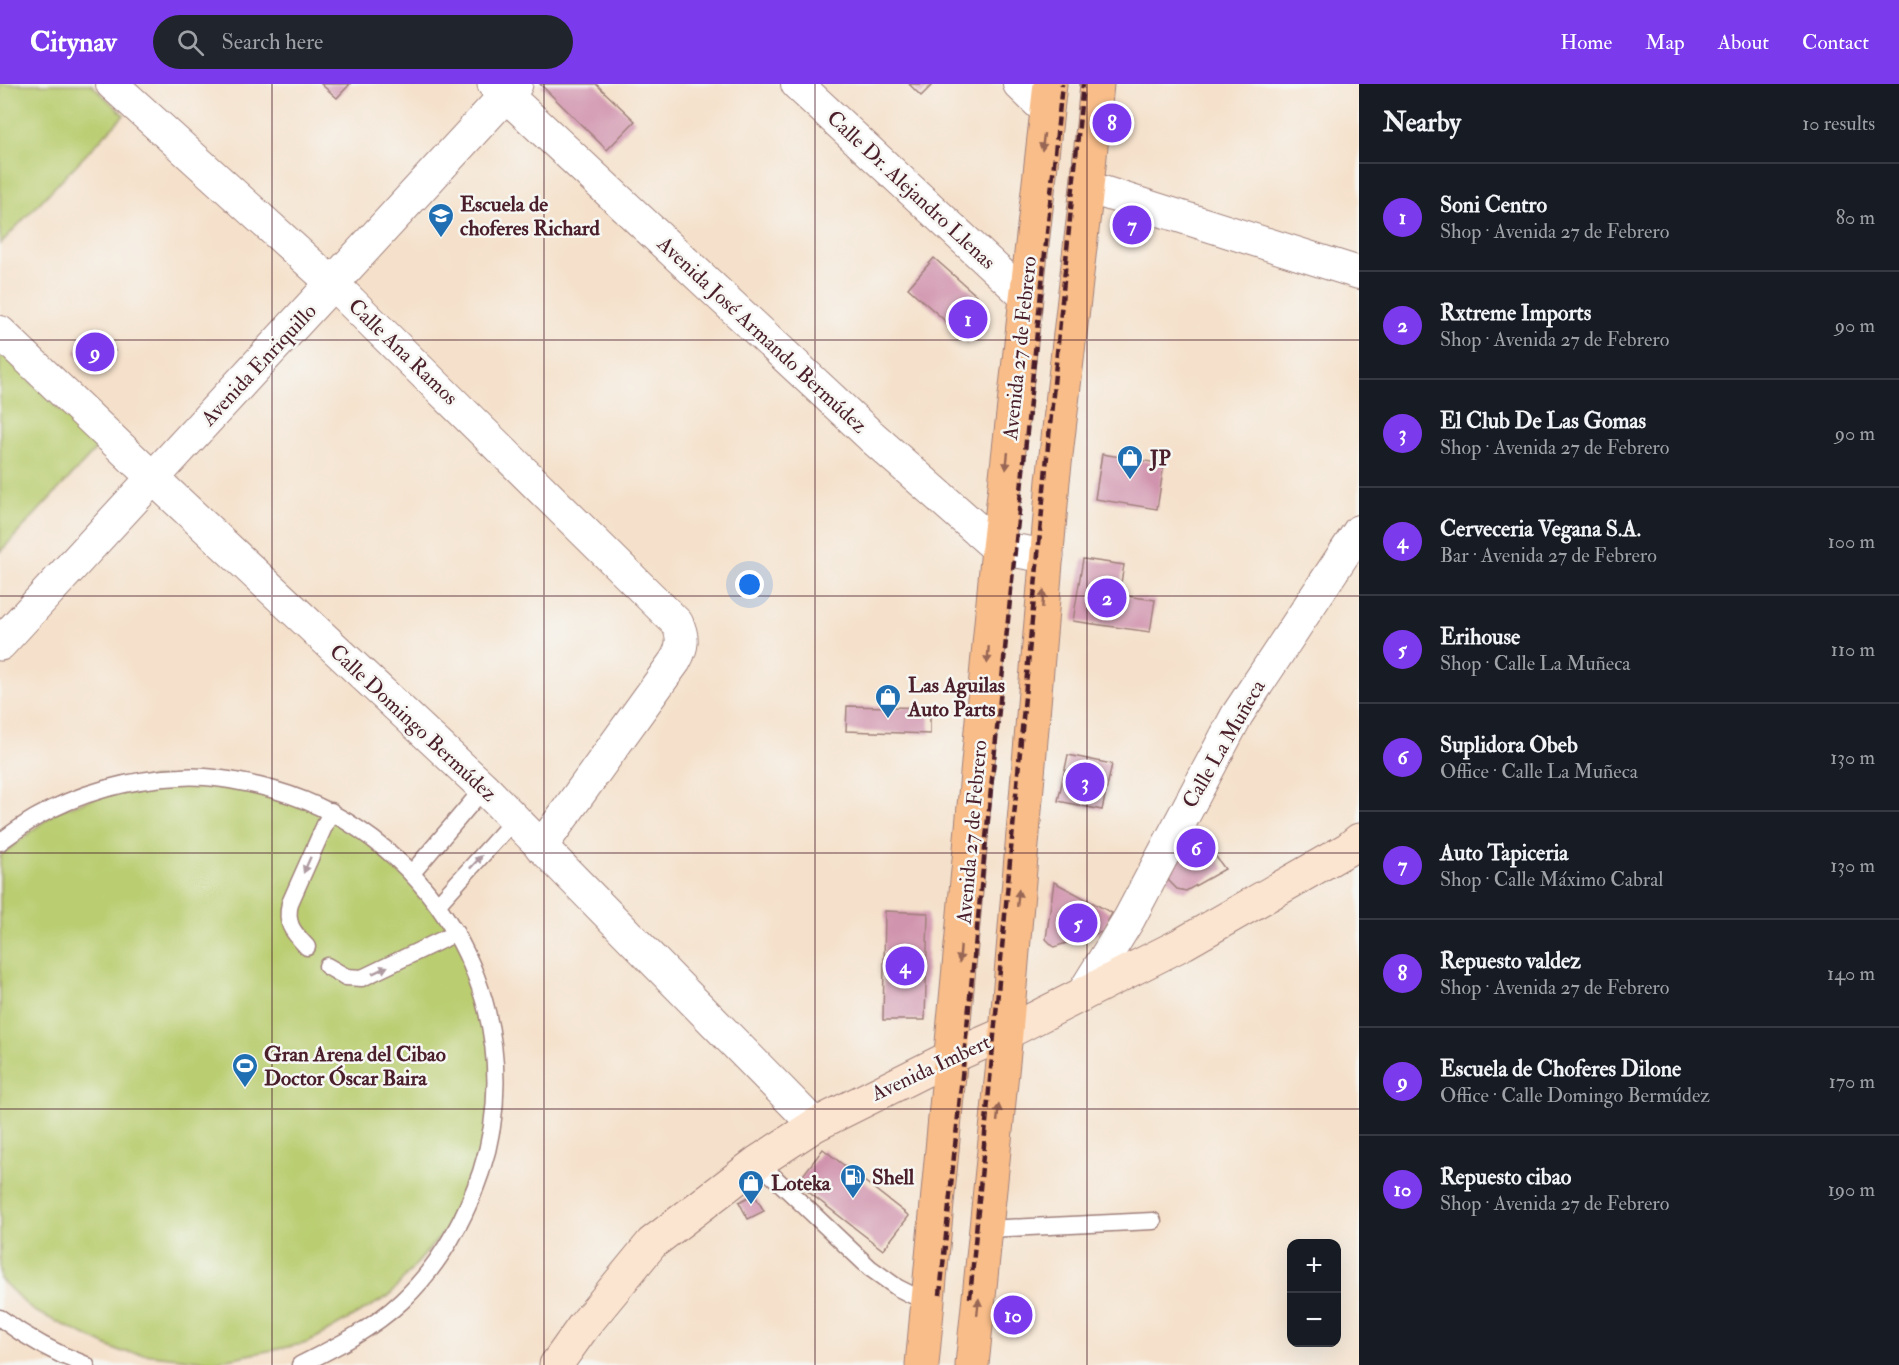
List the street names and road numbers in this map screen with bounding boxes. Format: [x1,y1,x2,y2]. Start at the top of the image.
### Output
street label: Calle Dr. Alejandro Llenas [821,105,1001,275]
street label: Avenida José Armando Bermúdez [651,230,873,439]
street label: Avenida 27 de Febrero [997,255,1043,442]
street label: Calle Ana Ramos [342,293,464,411]
street label: Avenida Enriquillo [195,298,323,433]
street label: Calle Domingo Bermúdez [324,638,502,808]
street label: Calle La Muñeca [1176,675,1272,813]
street label: Avenida 27 de Febrero [950,739,993,926]
street label: Avenida Imbert [866,1029,995,1108]

